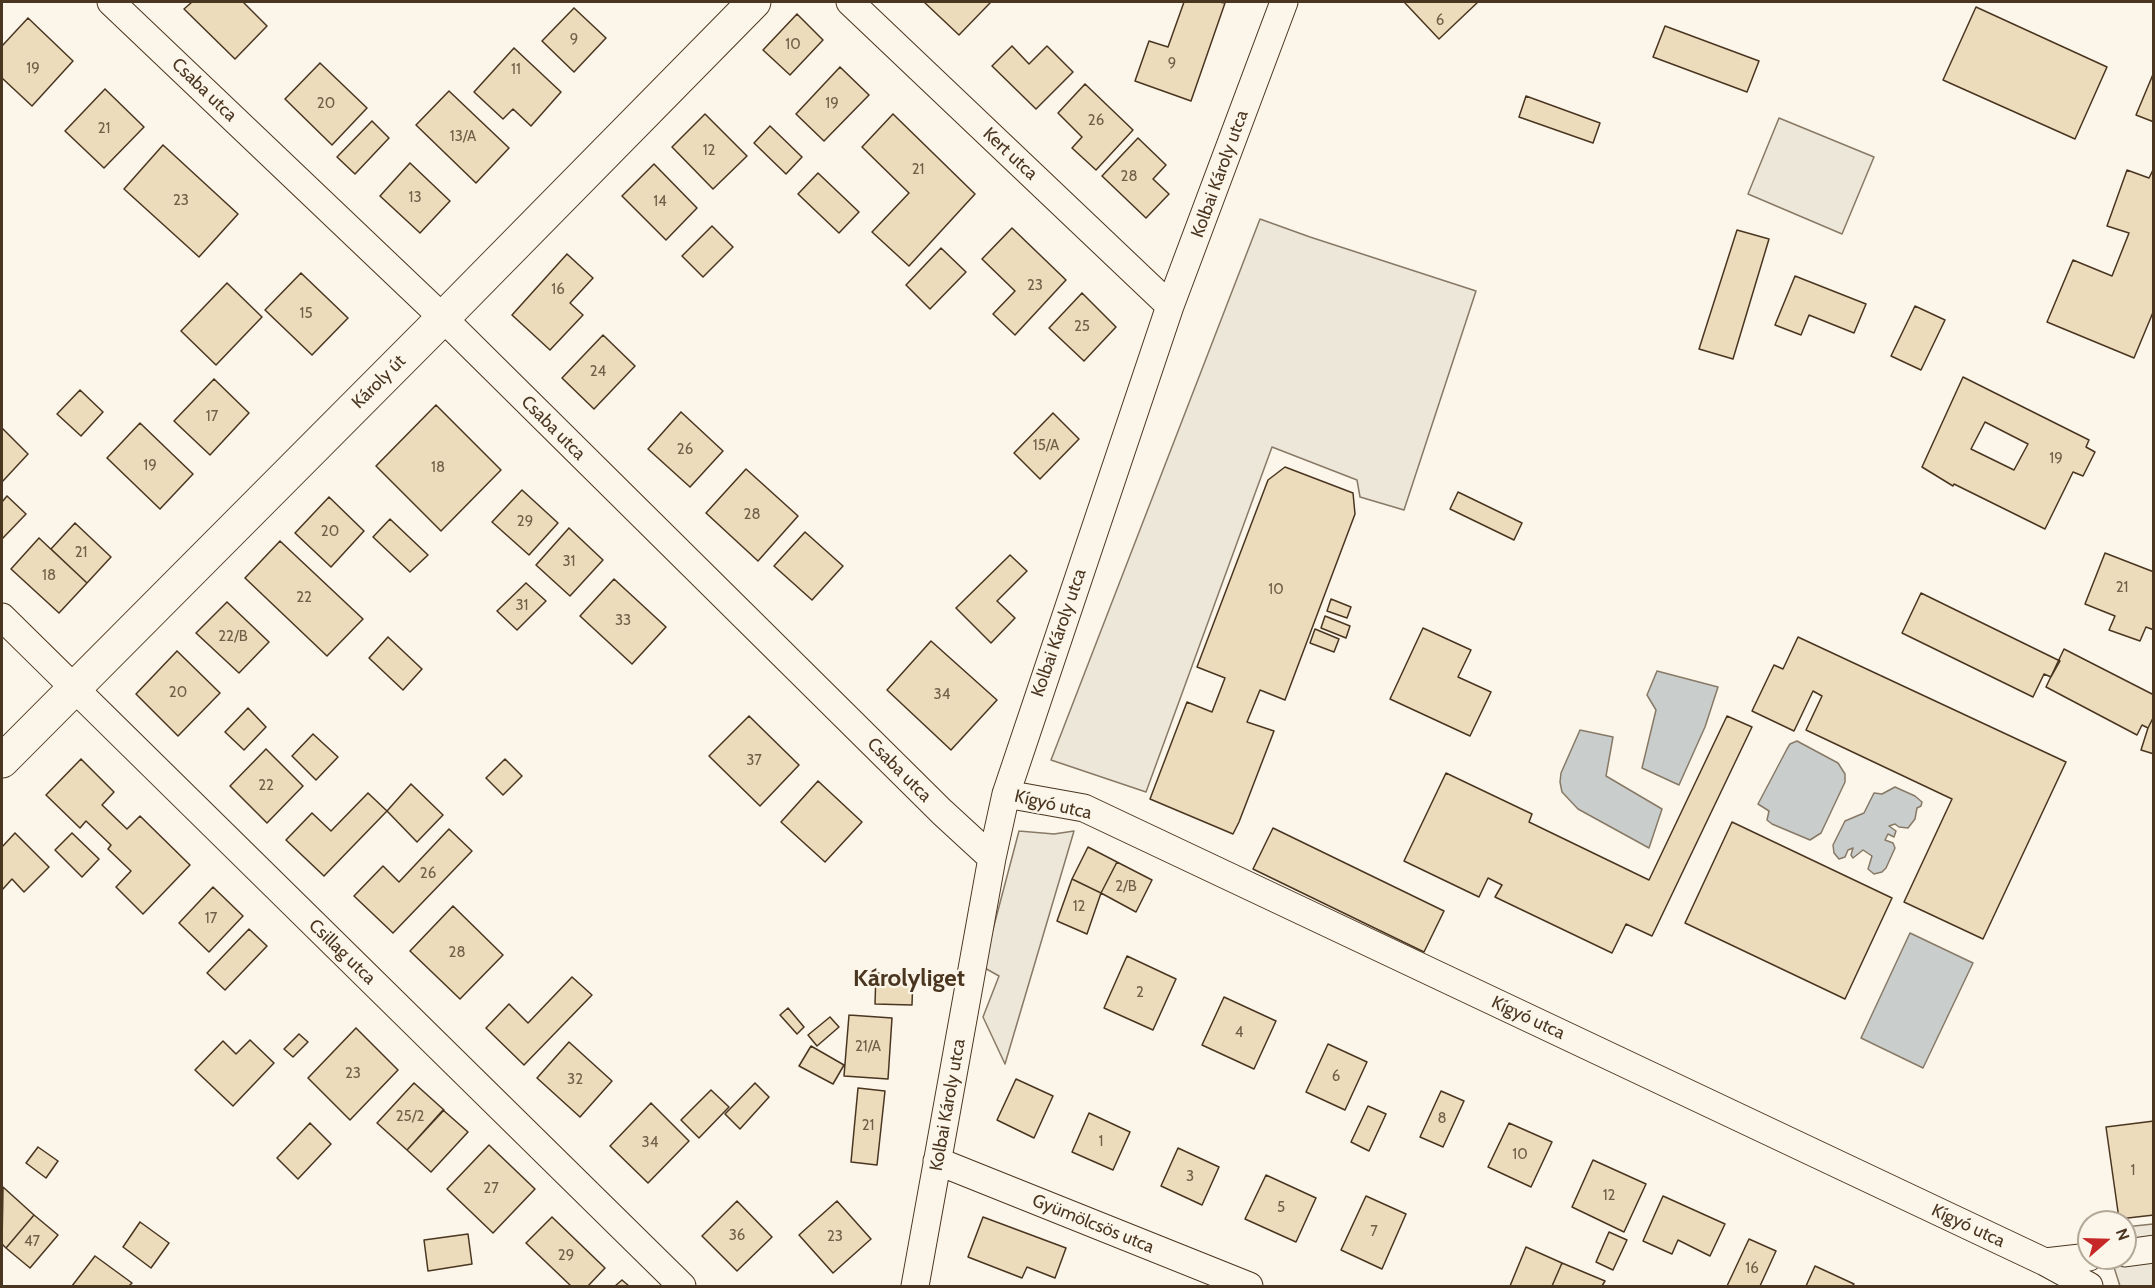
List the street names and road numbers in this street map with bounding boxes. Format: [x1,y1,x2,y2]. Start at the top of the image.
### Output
street label: Csaba utca [167,54,241,126]
street label: Kolbai Károly utca [1187,107,1253,241]
street label: Kert utca [978,123,1042,185]
street label: Károly út [348,351,410,413]
street label: Csaba utca [516,391,590,465]
street label: Kolbai Károly utca [1027,566,1091,700]
street label: Csaba utca [862,733,936,807]
street label: Kígyó utca [1012,786,1094,824]
street label: Csillag utca [304,915,380,989]
street label: Kígyó utca [1488,992,1568,1044]
street label: Kolbai Károly utca [926,1037,970,1173]
street label: Gyümölcsös utca [1029,1190,1157,1258]
street label: Kígyó utca [1928,1200,2008,1252]

